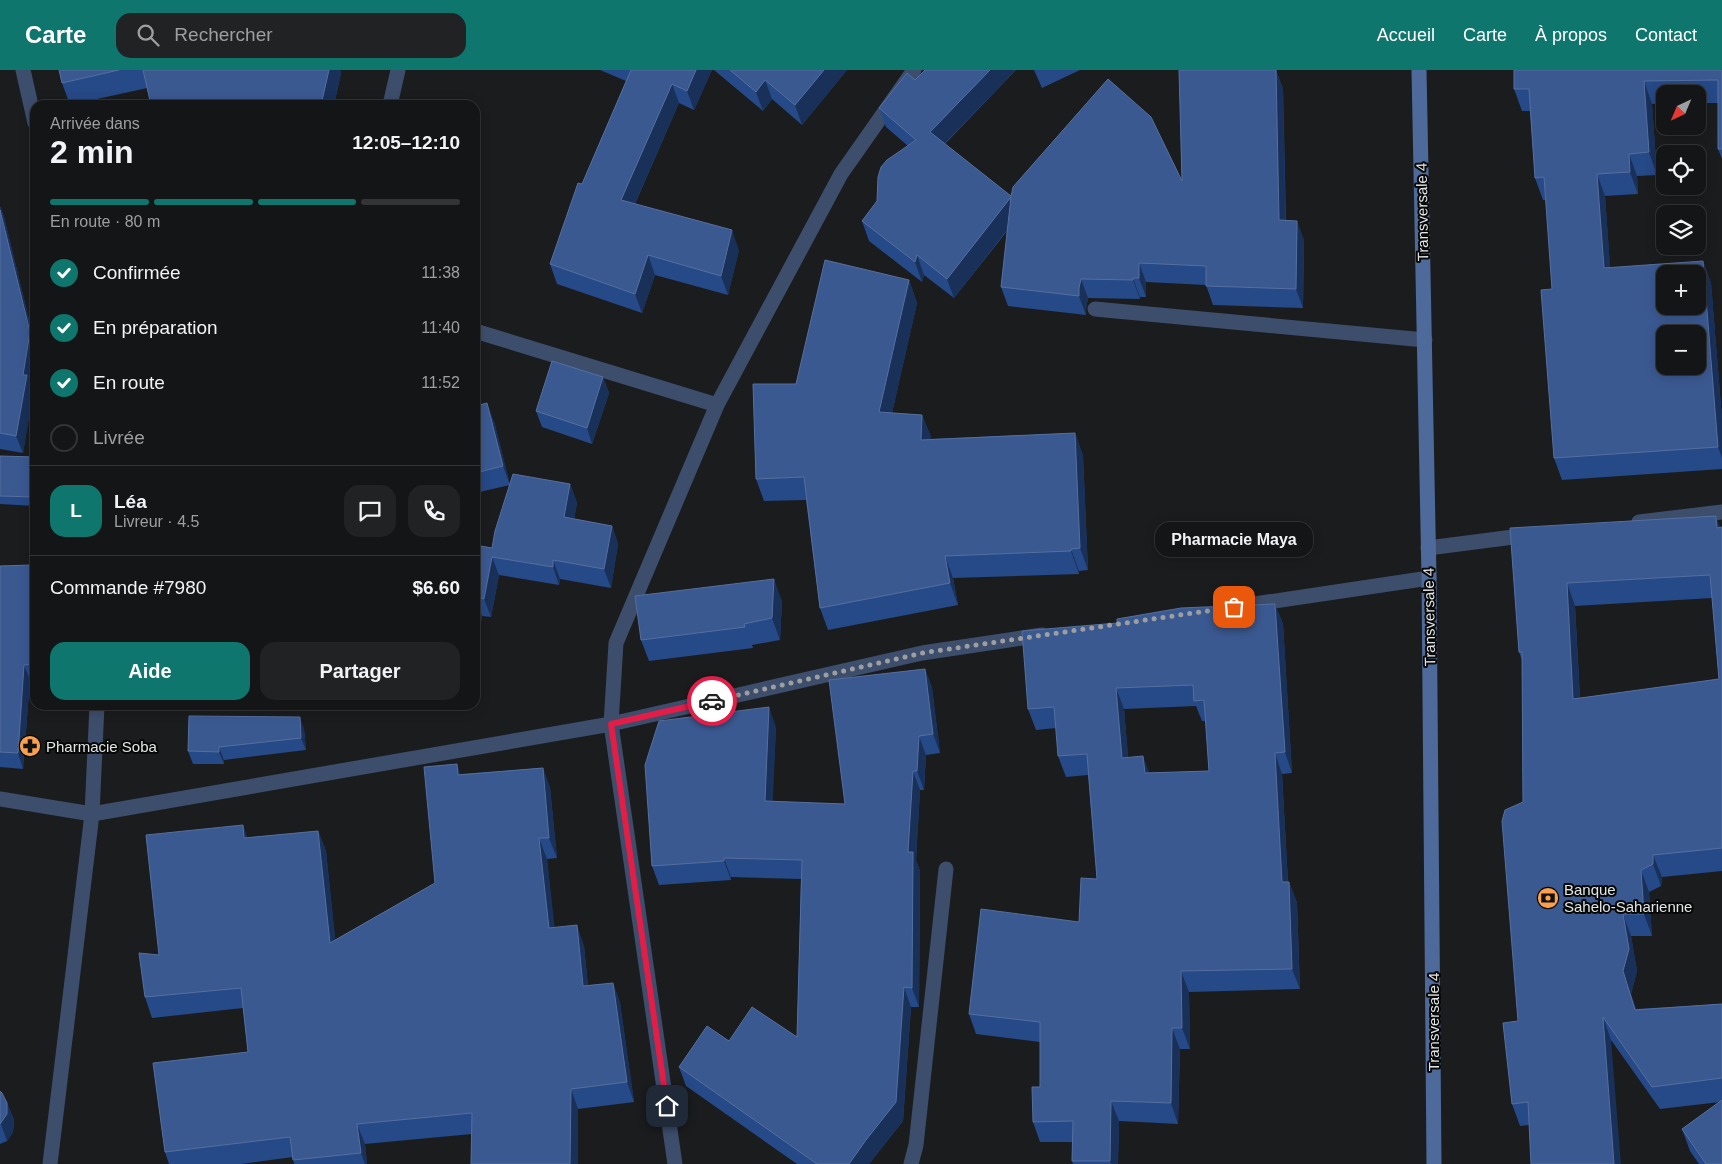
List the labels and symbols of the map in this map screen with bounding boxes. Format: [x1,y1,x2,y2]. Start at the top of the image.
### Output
north arrow [1656,85,1706,135]
street label: Transversale 4 [1413,163,1431,261]
callout: Pharmacie Maya [1155,522,1313,557]
street label: Transversale 4 [1420,568,1438,666]
pin [1213,586,1255,628]
courier [687,676,737,726]
pharmacy icon: Pharmacie Soba [18,734,42,758]
place label: Pharmacie Soba [46,738,158,755]
place label: Banque Sahelo-Saharienne [1564,881,1692,915]
bank icon: Banque Sahelo-Saharienne [1536,886,1560,910]
street label: Transversale 4 [1425,973,1442,1071]
pin [646,1085,688,1127]

